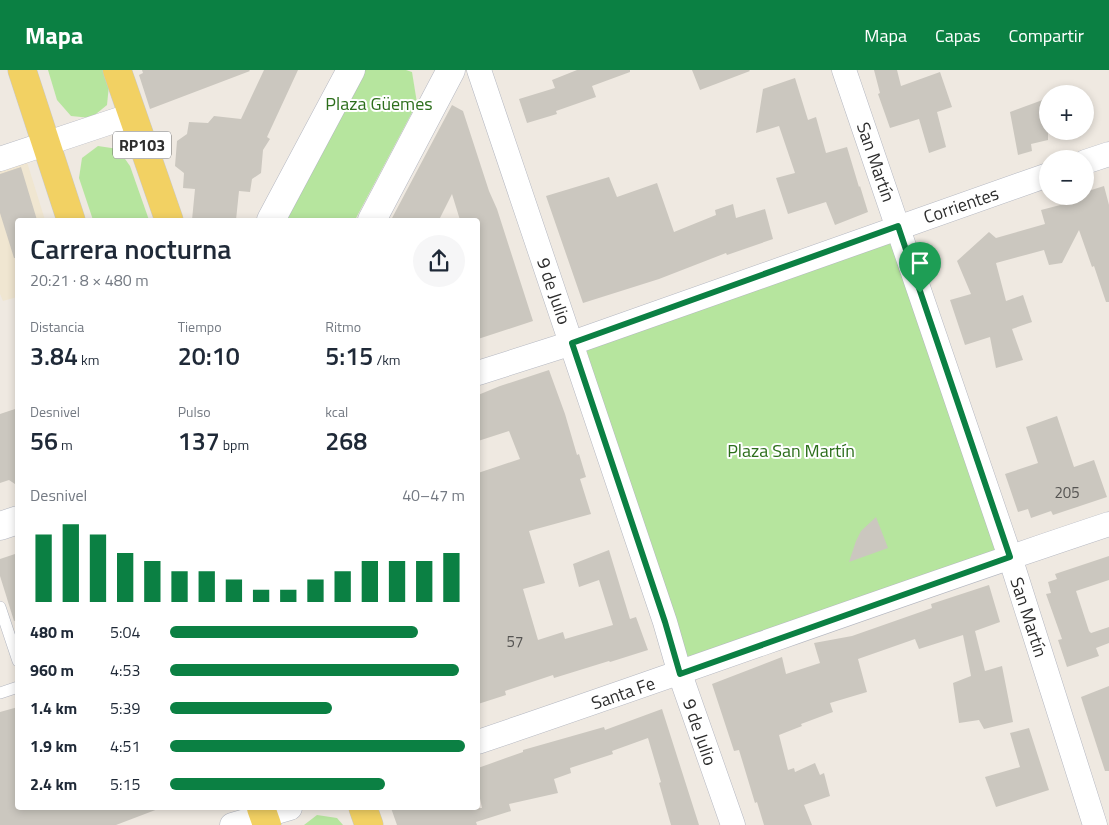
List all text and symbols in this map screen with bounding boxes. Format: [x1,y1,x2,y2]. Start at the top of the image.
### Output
text: Mapa [25,17,83,53]
text: Mapa [864,22,907,49]
text: Capas [935,22,981,49]
text: Compartir [1009,22,1084,49]
map controls [1039,85,1094,205]
button: + [1039,85,1094,140]
park label: Plaza Güemes [325,90,433,117]
street label: San Martín [850,119,902,205]
road number: RP103 [113,132,171,158]
button: − [1039,150,1094,205]
street label: Corrientes [920,180,1002,230]
text: Carrera nocturna [30,227,232,270]
button: share [413,235,465,287]
pin [899,242,941,293]
icon: arrive [906,249,934,277]
street label: 9 de Julio [530,254,578,328]
text: 20:21 · 8 × 480 m [30,268,149,292]
text: Distancia [30,316,84,337]
text: Tiempo [178,316,222,337]
text: Ritmo [325,316,361,337]
text: 3.84 [30,337,78,375]
text: 20:10 [178,337,240,375]
text: 5:15 [325,337,373,375]
text: km [78,349,99,370]
text: /km [373,349,401,370]
text: Desnivel [30,401,80,422]
text: Pulso [178,401,211,422]
text: kcal [325,401,348,422]
text: 56 [30,422,58,460]
text: 137 [178,422,220,460]
text: 268 [325,422,367,460]
text: m [58,434,73,455]
text: bpm [220,434,249,455]
park label: Plaza San Martín [727,437,855,464]
house number: 205 [1054,481,1080,504]
text: Desnivel [30,483,87,507]
text: 40–47 m [402,483,465,507]
street label: San Martín [1003,574,1055,660]
text: 480 m [30,620,74,644]
text: 5:04 [110,620,140,644]
house number: 57 [507,630,523,653]
text: 960 m [30,658,74,682]
text: 4:53 [110,658,140,682]
street label: Santa Fe [587,670,659,716]
street label: 9 de Julio [676,695,724,769]
text: 1.4 km [30,696,77,720]
text: 5:39 [110,696,140,720]
text: 1.9 km [30,734,77,758]
text: 4:51 [110,734,140,758]
text: 2.4 km [30,772,77,796]
text: 5:15 [110,772,140,796]

